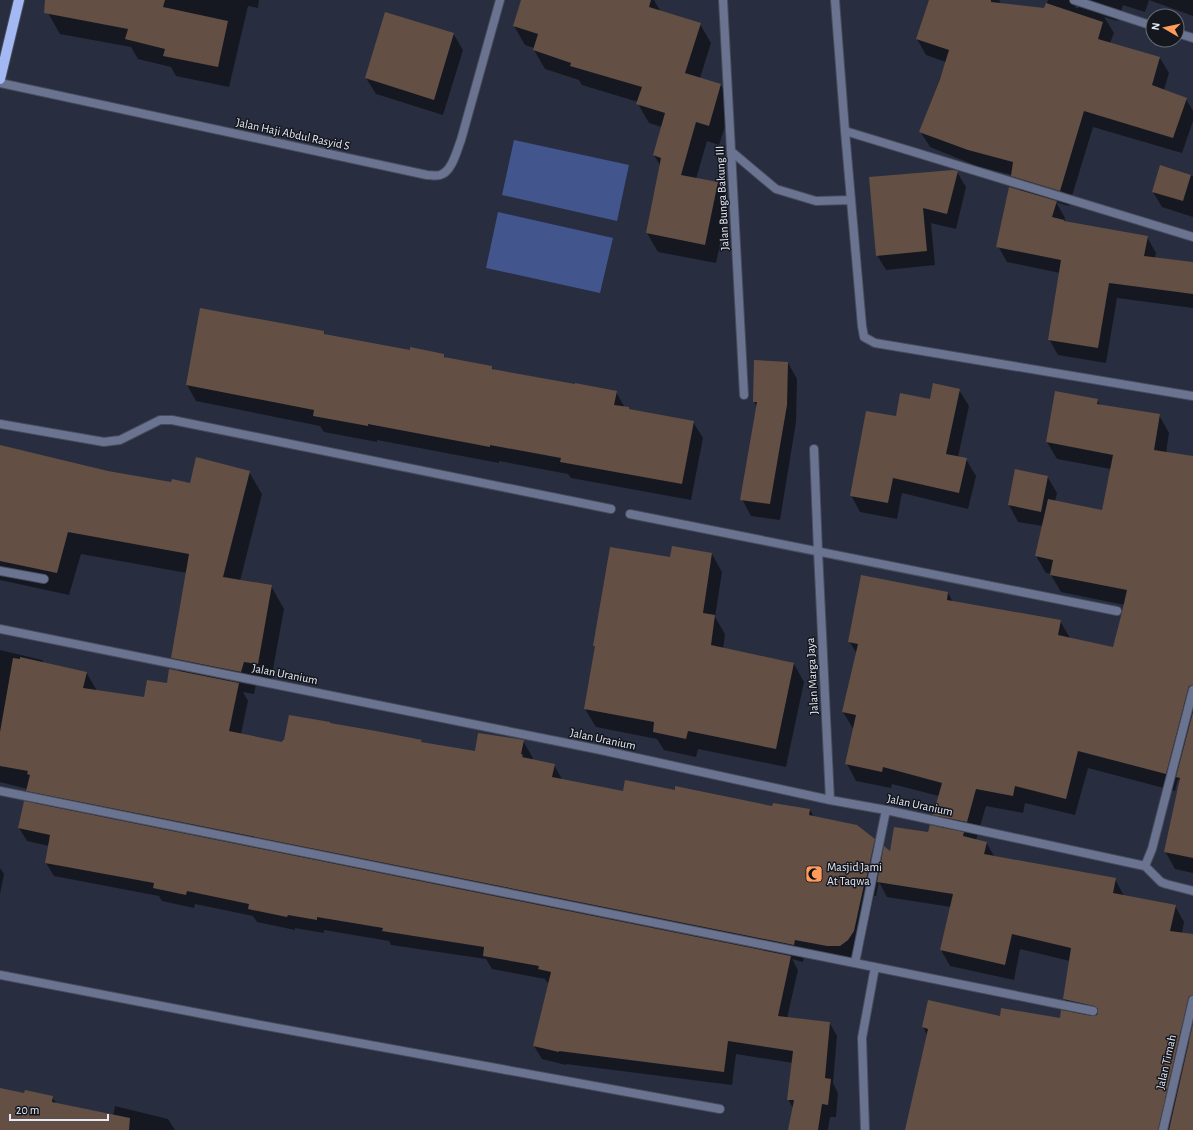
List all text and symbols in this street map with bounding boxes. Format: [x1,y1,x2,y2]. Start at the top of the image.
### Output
north arrow [1145,8,1185,48]
text: N [1150,22,1162,31]
street label: Jalan Haji Abdul Rasyid S [235,116,351,153]
street label: Jalan Bunga Bakung III [713,145,731,251]
street label: Jalan Marga Jaya [804,637,821,715]
street label: Jalan Uranium [251,662,319,686]
street label: Jalan Uranium [569,726,637,752]
street label: Jalan Uranium [886,792,954,818]
place label: Masjid Jami At Taqwa [827,861,882,887]
mosque icon: Masjid Jami At Taqwa [804,864,824,884]
street label: Jalan Timah [1154,1033,1178,1091]
scale bar [10,1096,108,1122]
text: 20 m [16,1104,39,1116]

